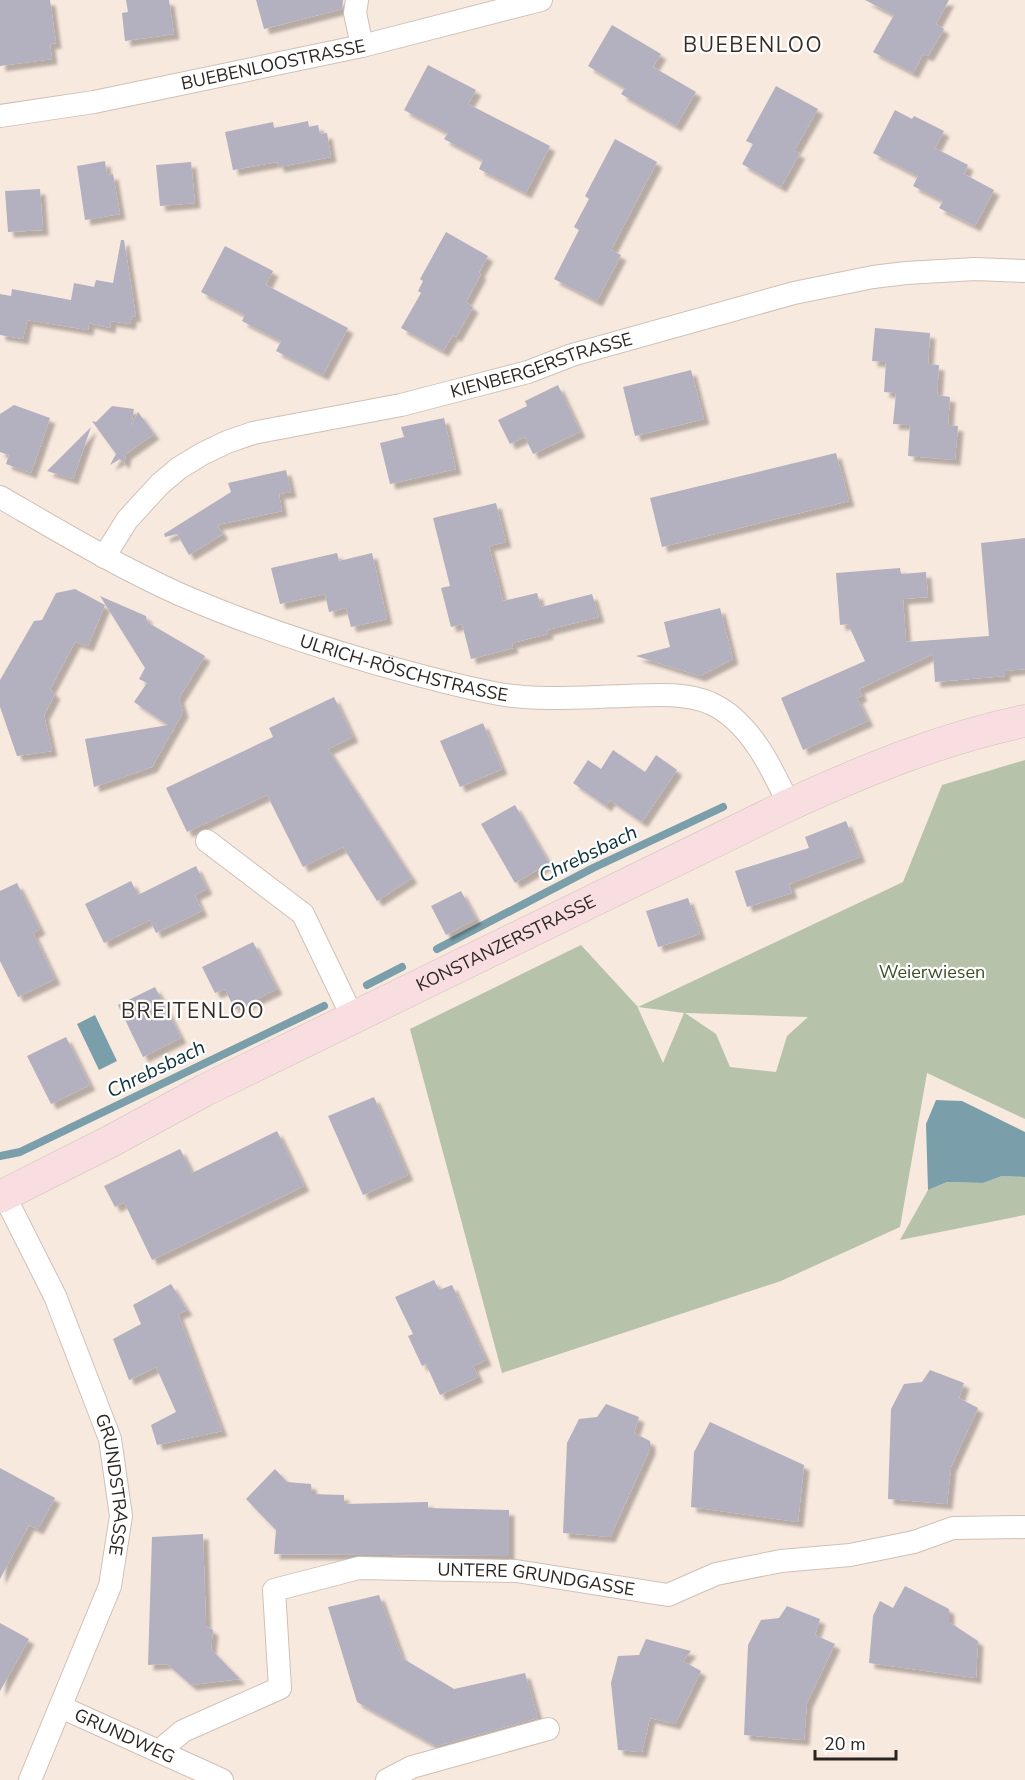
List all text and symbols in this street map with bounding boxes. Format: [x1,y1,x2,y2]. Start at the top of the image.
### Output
district label: BUEBENLOO [683,31,823,59]
street label: BUEBENLOOSTRASSE [179,34,367,96]
street label: KIENBERGERSTRASSE [448,327,635,404]
street label: ULRICH-RÖSCHSTRASSE [297,629,510,707]
water label: Chrebsbach [534,818,642,890]
street label: KONSTANZERSTRASSE [412,889,600,997]
park label: Weierwiesen [879,960,985,984]
district label: BREITENLOO [121,997,265,1025]
water label: Chrebsbach [102,1033,210,1105]
street label: GRUNDSTRASSE [89,1410,134,1557]
street label: UNTERE GRUNDGASSE [437,1557,636,1602]
street label: GRUNDWEG [71,1703,179,1769]
scale bar [815,1723,896,1761]
text: 20 m [824,1732,866,1756]

